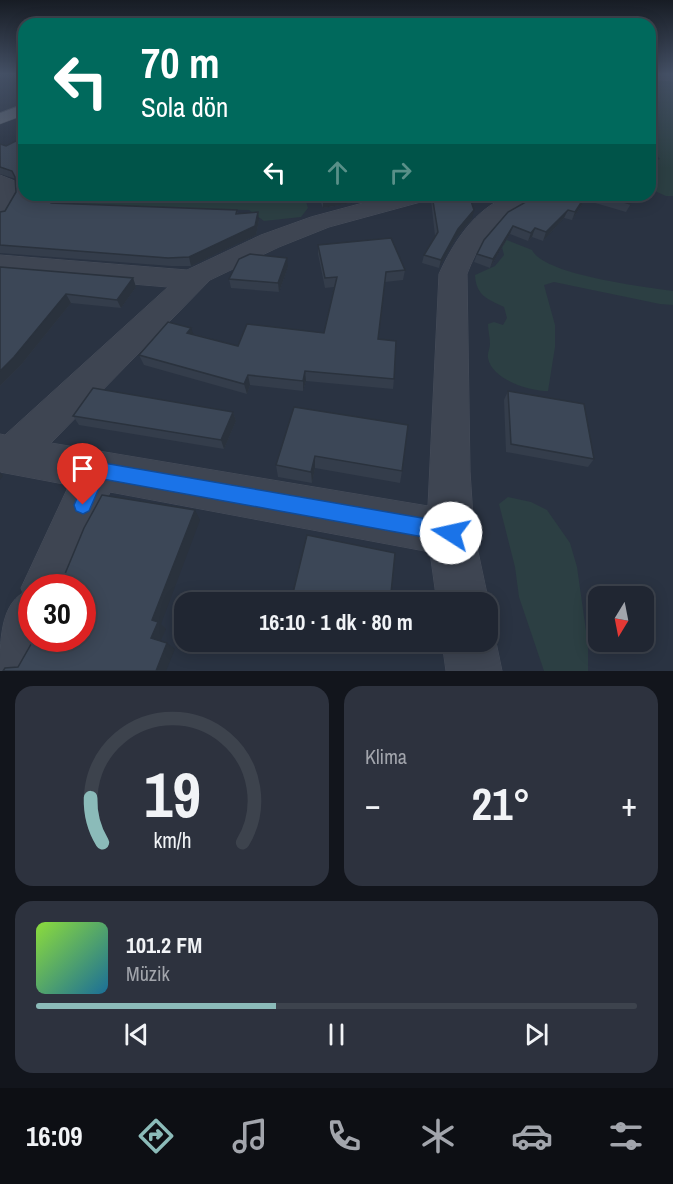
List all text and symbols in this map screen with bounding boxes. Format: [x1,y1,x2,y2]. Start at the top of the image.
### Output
text: 70 m [141,35,220,91]
icon: left [42,42,120,120]
text: Sola dön [141,89,228,125]
icon: left [258,156,291,189]
icon: ahead [321,156,354,189]
icon: right [384,156,417,189]
pin [57,443,108,505]
icon: arrive [66,452,99,485]
position arrow [419,501,483,565]
speed limit sign: 30 [18,574,96,652]
north arrow [588,586,654,652]
map controls [588,586,654,652]
text: 16:10 · 1 dk · 80 m [259,607,413,637]
text: Klima [365,743,407,770]
text: 19 [144,752,200,836]
text: 21° [471,773,531,834]
text: − [365,782,381,826]
text: + [621,782,637,826]
text: km/h [153,826,191,855]
text: 101.2 FM [126,930,202,960]
text: Müzik [126,960,170,987]
icon: previous [120,1018,153,1051]
icon: pause [320,1018,353,1051]
icon: next [520,1018,553,1051]
icon: directions [135,1115,177,1157]
icon: music [229,1115,271,1157]
icon: phone [323,1115,365,1157]
icon: climate [417,1115,459,1157]
icon: car [511,1115,553,1157]
icon: filters [605,1115,647,1157]
text: 16:09 [26,1118,83,1154]

